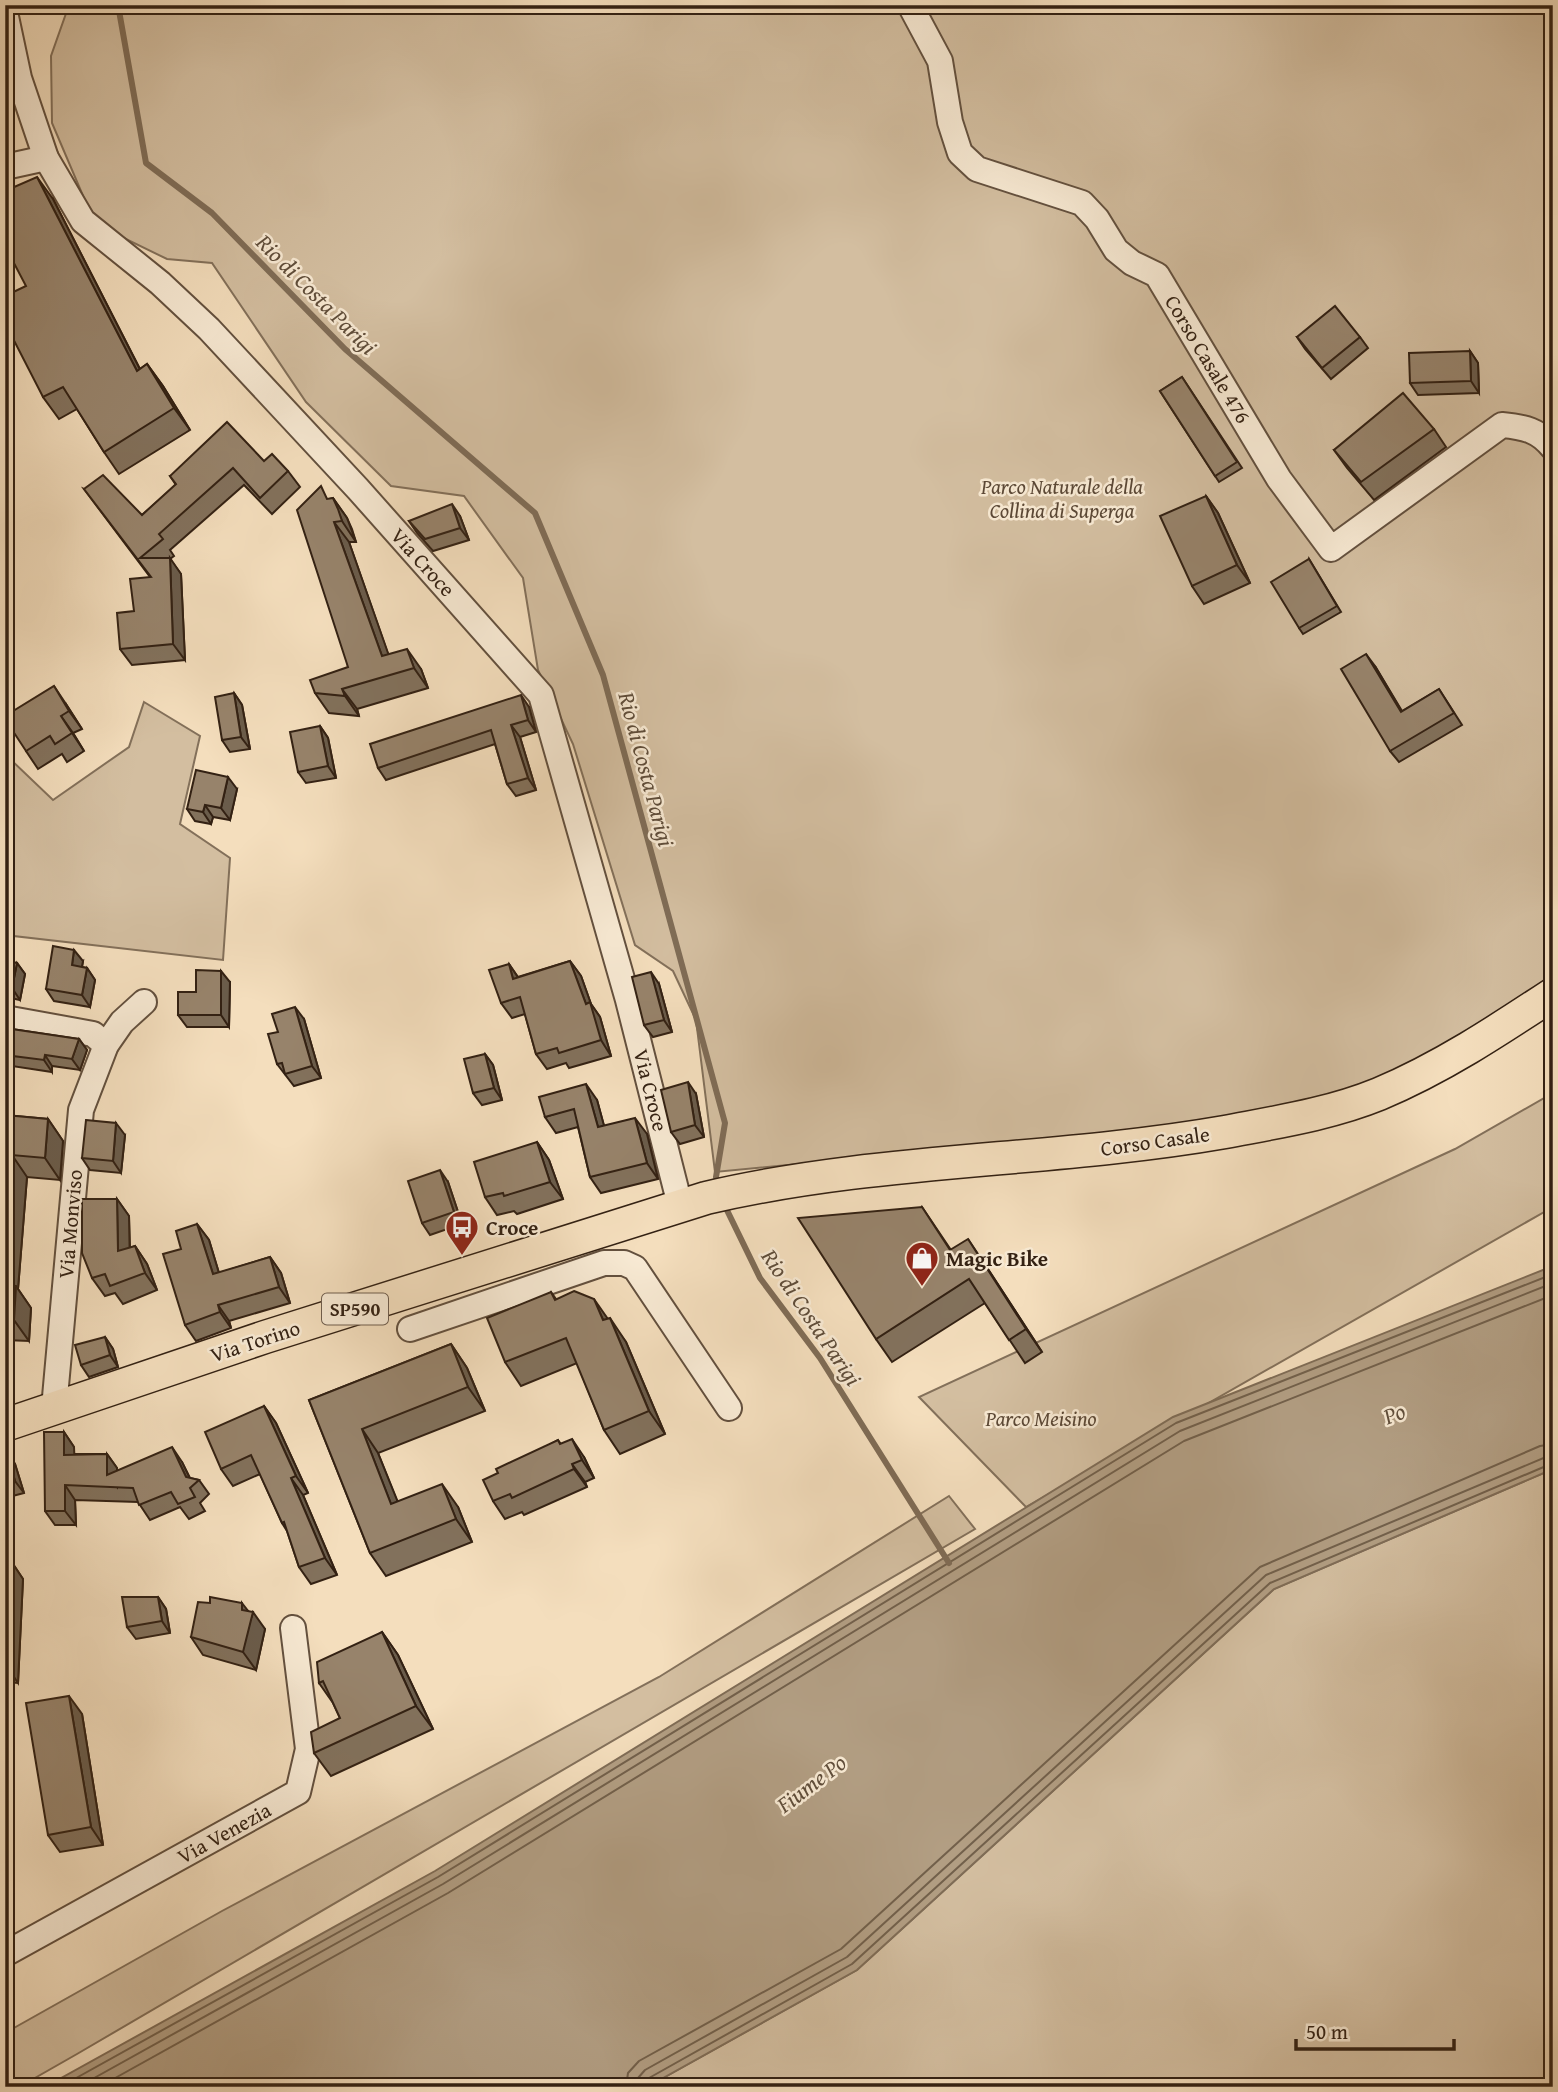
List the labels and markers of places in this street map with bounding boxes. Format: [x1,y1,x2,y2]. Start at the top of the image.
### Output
bus stop icon: Croce [443,1208,481,1257]
place label: Croce [486,1212,538,1243]
shop icon: Magic Bike [903,1239,941,1288]
place label: Magic Bike [946,1243,1048,1274]

